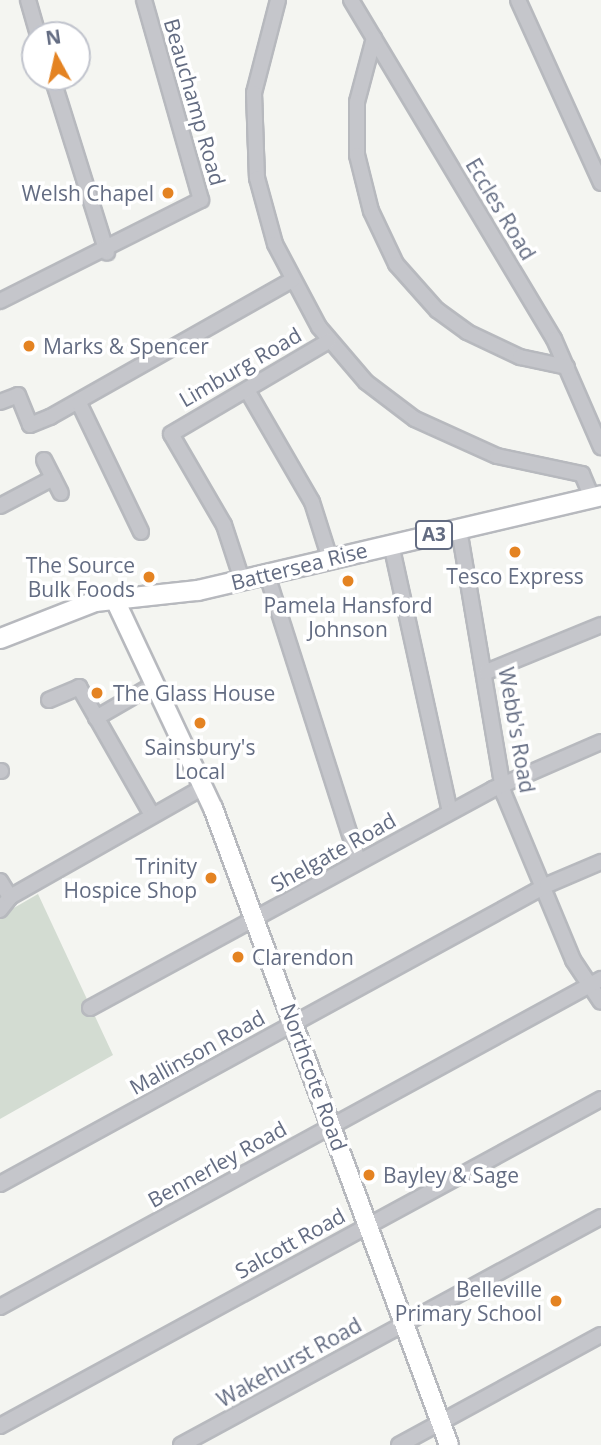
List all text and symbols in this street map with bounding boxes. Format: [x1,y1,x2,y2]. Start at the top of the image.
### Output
street label: Beauchamp Road [159,16,231,188]
north arrow [21,21,91,91]
text: N [44,23,63,51]
street label: Eccles Road [461,153,541,265]
place label: Welsh Chapel [21,180,154,206]
marker: Welsh Chapel [160,185,176,201]
street label: Limburg Road [174,322,306,412]
place label: Marks & Spencer [43,333,209,359]
marker: Marks & Spencer [21,338,37,354]
road number: A3 [415,520,453,550]
street label: Battersea Rise [228,537,370,595]
marker: Tesco Express [507,544,523,560]
place label: The Source Bulk Foods [26,552,135,602]
place label: Tesco Express [446,563,584,589]
marker: The Source Bulk Foods [141,569,157,585]
marker: Pamela Hansford Johnson [340,573,356,589]
place label: Pamela Hansford Johnson [263,592,433,642]
street label: Webb's Road [494,665,540,795]
place label: The Glass House [113,680,275,706]
marker: The Glass House [87,683,107,703]
marker: Sainsbury's Local [192,715,208,731]
place label: Sainsbury's Local [145,734,255,784]
street label: Shelgate Road [266,807,400,897]
place label: Trinity Hospice Shop [64,853,197,903]
marker: Trinity Hospice Shop [203,870,219,886]
place label: Clarendon [252,944,354,970]
marker: Clarendon [230,949,246,965]
street label: Northcote Road [276,1000,352,1154]
street label: Mallinson Road [125,1005,269,1099]
street label: Bennerley Road [143,1115,291,1213]
place label: Bayley & Sage [383,1162,519,1188]
marker: Bayley & Sage [361,1167,377,1183]
street label: Salcott Road [231,1202,349,1284]
place label: Belleville Primary School [395,1276,542,1326]
marker: Belleville Primary School [548,1293,564,1309]
street label: Wakehurst Road [212,1312,366,1412]

